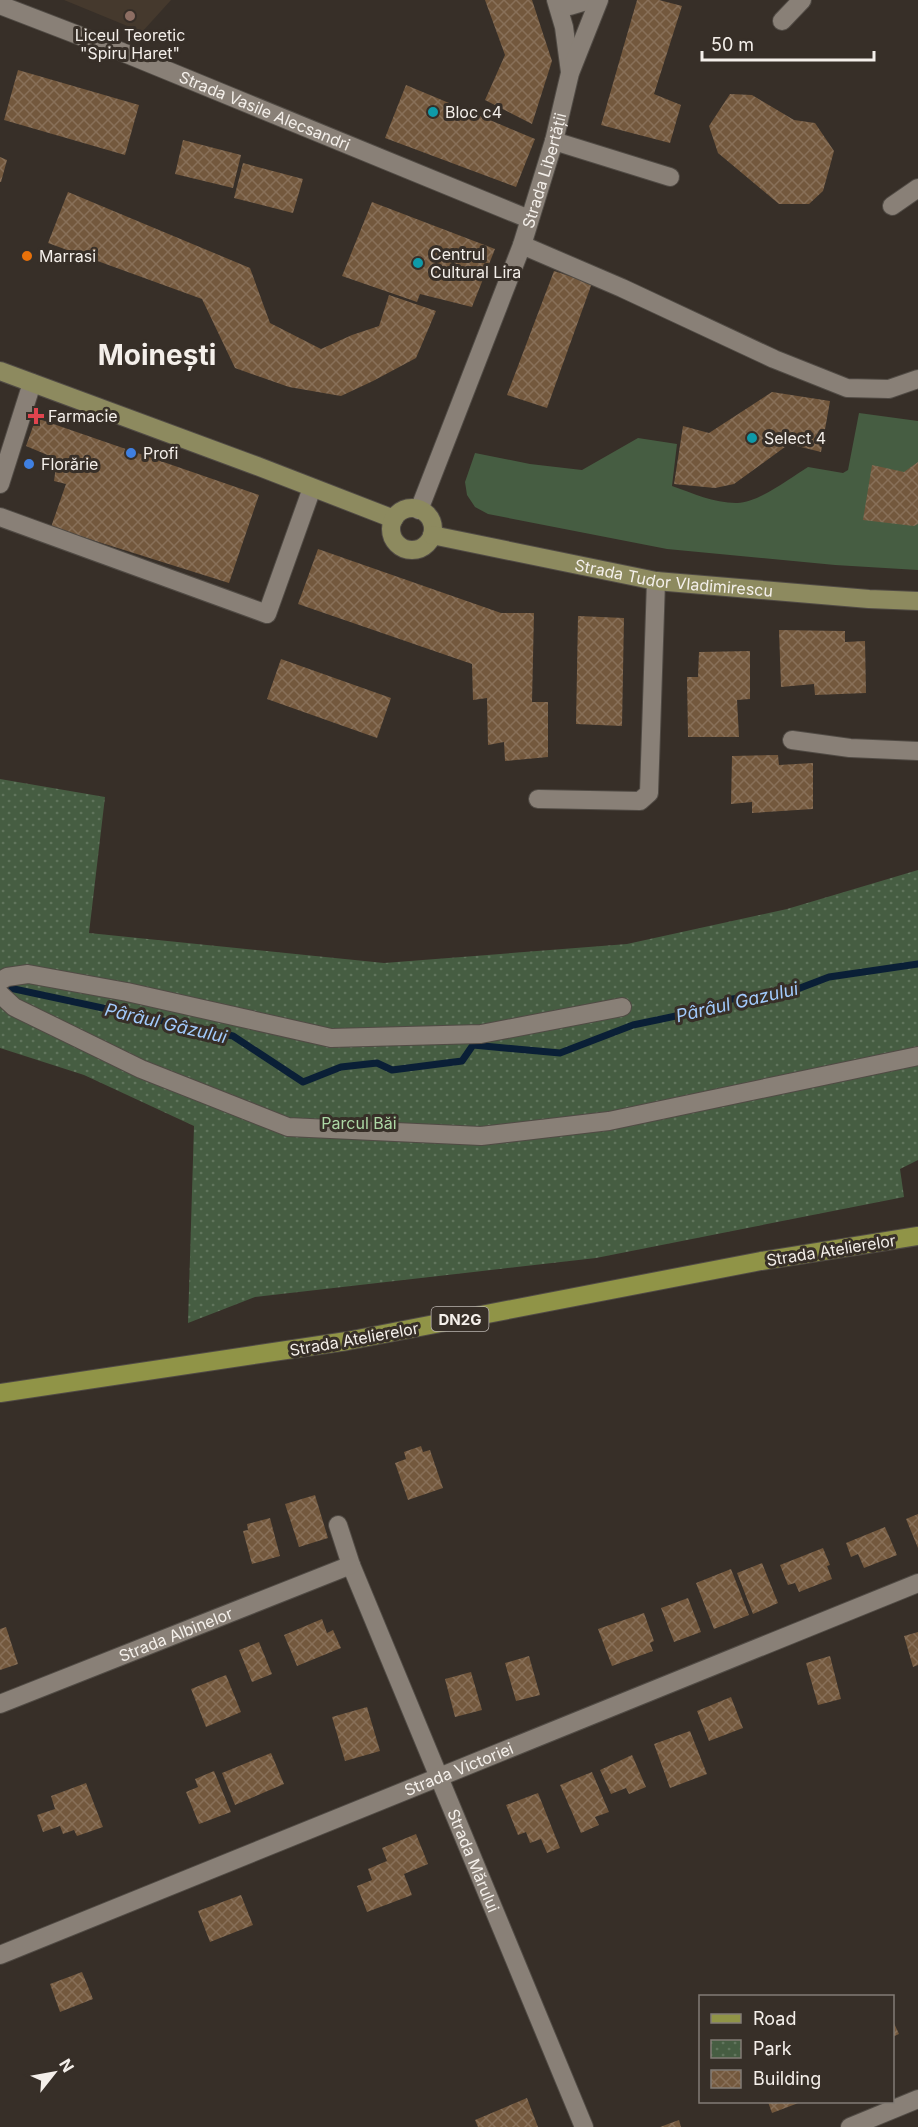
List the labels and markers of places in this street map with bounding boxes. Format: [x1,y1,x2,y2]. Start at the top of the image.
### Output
marker: Liceul Teoretic "Spiru Haret" [123,9,137,23]
place label: Liceul Teoretic "Spiru Haret" [75,25,185,63]
place label: Bloc c4 [445,102,502,122]
marker: Bloc c4 [426,105,440,119]
place label: Centrul Cultural Lira [430,244,521,282]
place label: Marrasi [39,246,96,266]
marker: Marrasi [20,249,34,263]
marker: Centrul Cultural Lira [411,256,425,270]
place label: Farmacie [48,406,118,426]
marker: Farmacie [29,409,43,423]
place label: Select 4 [764,428,826,448]
marker: Select 4 [745,431,759,445]
place label: Profi [143,443,178,463]
marker: Profi [124,446,138,460]
place label: Florărie [41,454,98,474]
marker: Florărie [22,457,36,471]

